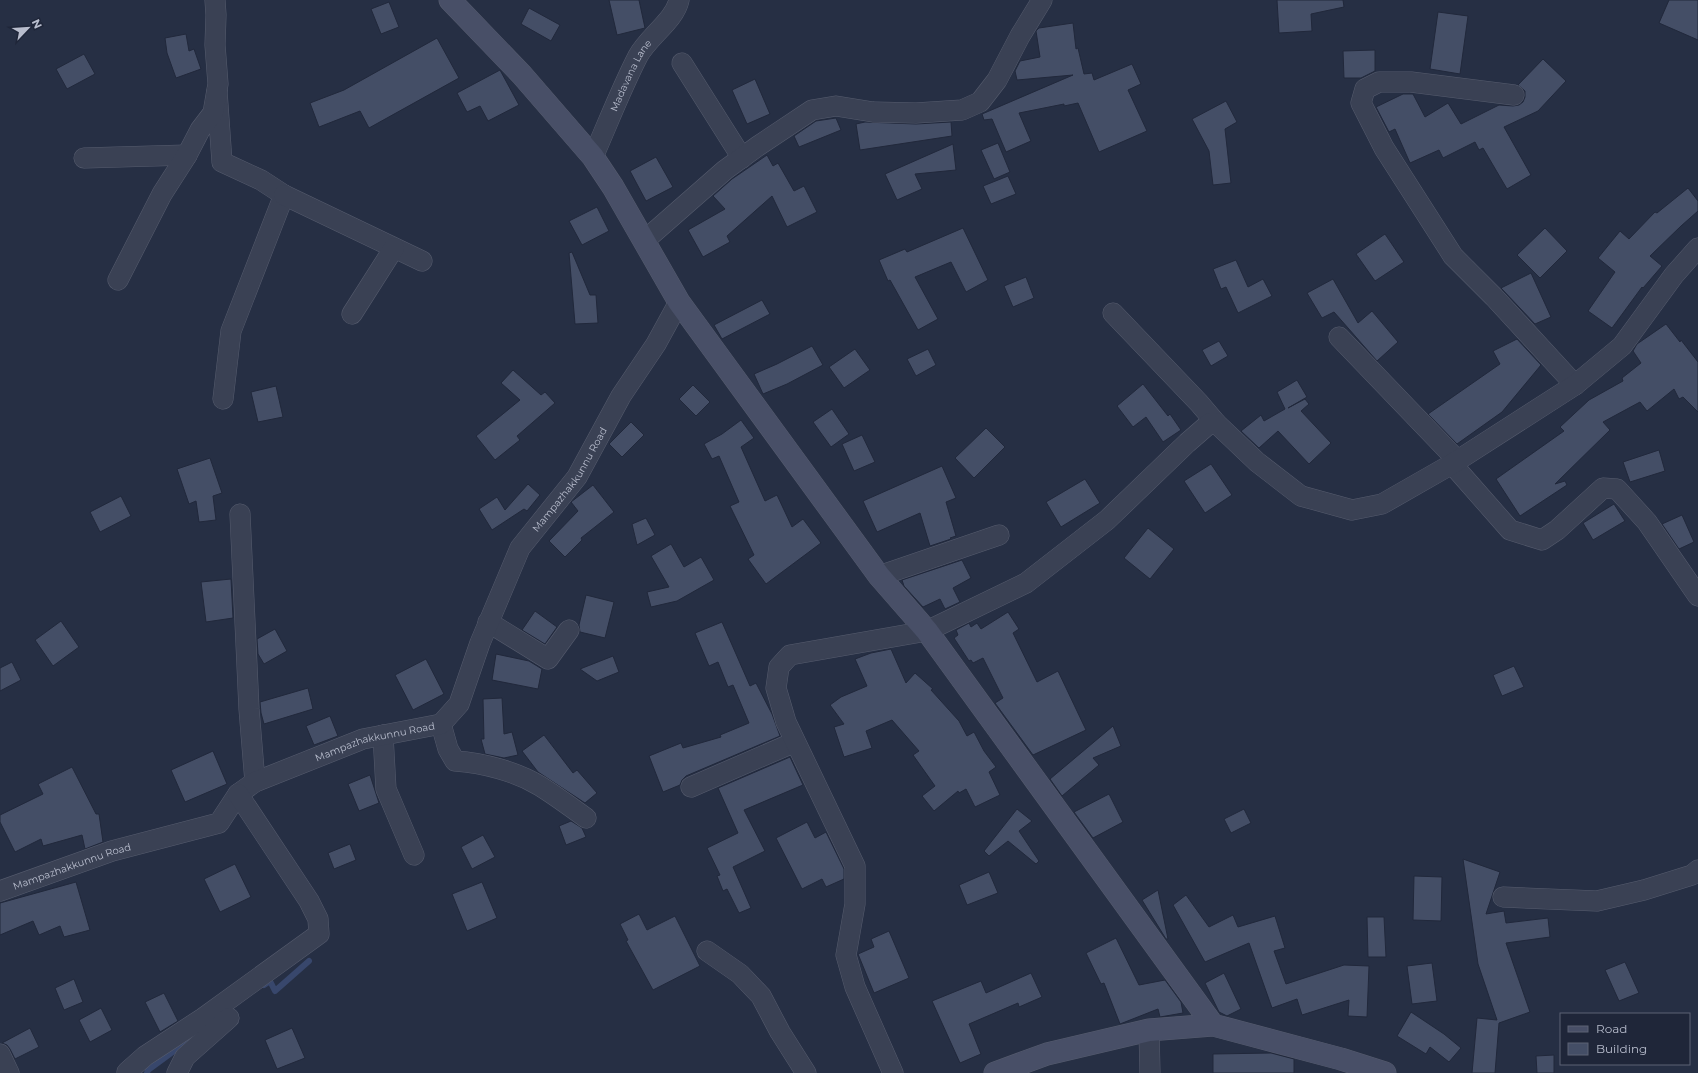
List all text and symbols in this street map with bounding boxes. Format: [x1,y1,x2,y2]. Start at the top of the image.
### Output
north arrow [8,8,48,48]
text: N [29,17,45,31]
street label: Madavana Lane [607,37,654,113]
street label: Mampazhakkunnu Road [529,425,609,534]
street label: Mampazhakkunnu Road [313,719,436,764]
street label: Mampazhakkunnu Road [11,840,132,892]
legend [1560,1013,1690,1065]
text: Road [1596,1021,1627,1036]
text: Building [1596,1041,1647,1056]

